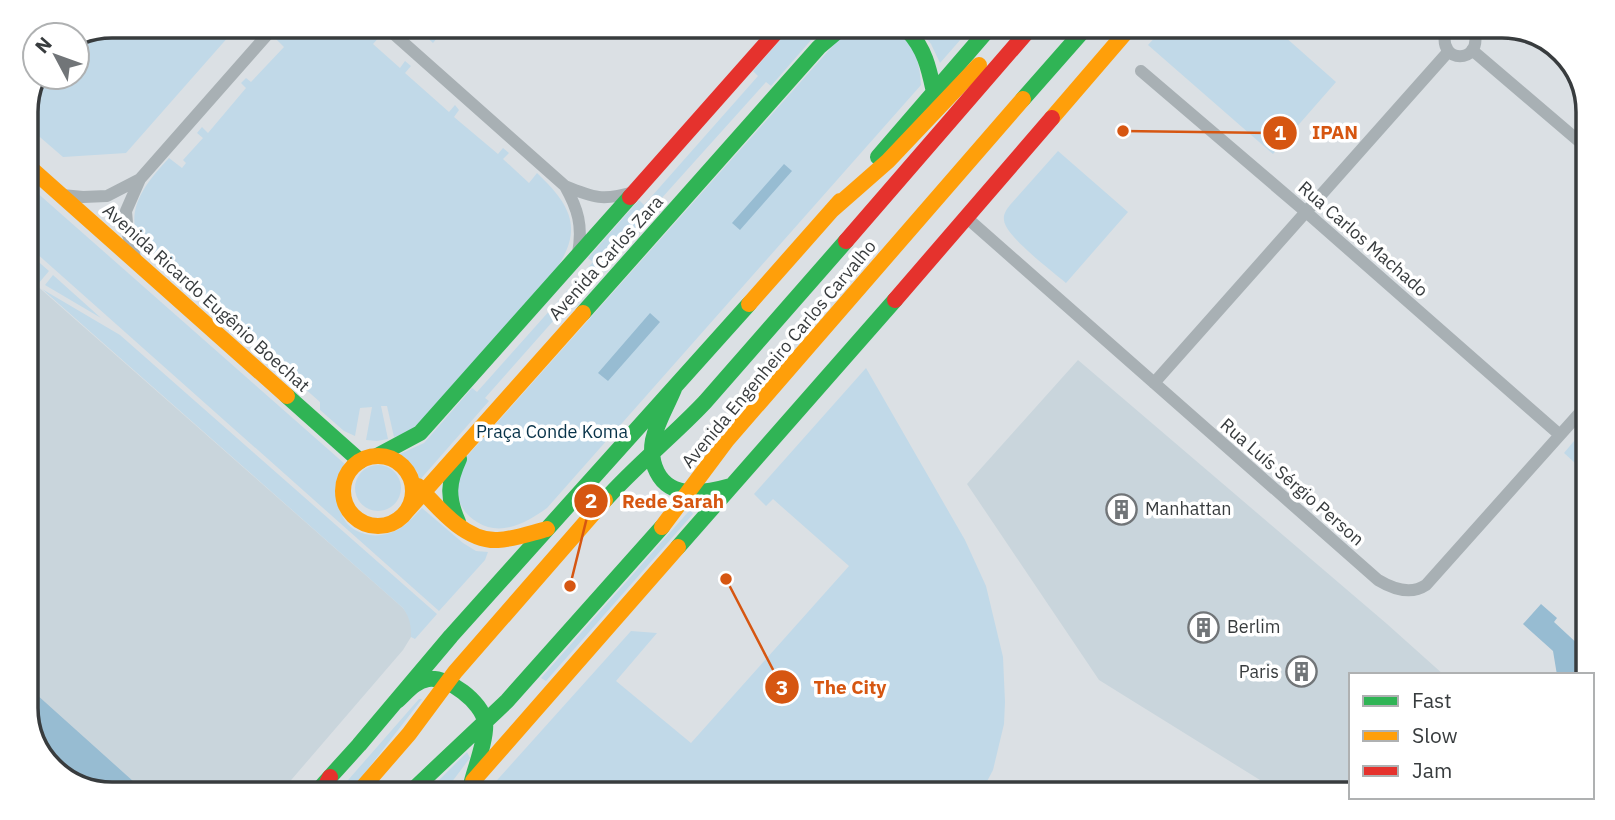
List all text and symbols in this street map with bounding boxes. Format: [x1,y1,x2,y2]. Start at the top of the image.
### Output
north arrow [21,21,91,91]
text: N [30,32,57,58]
callout: IPAN [1263,113,1372,153]
text: 1 [1274,118,1287,146]
text: IPAN [1312,120,1358,144]
street label: Rua Carlos Machado [1294,176,1433,301]
street label: Avenida Carlos Zara [543,190,668,325]
street label: Avenida Ricardo Eugênio Boechat [98,199,315,397]
street label: Avenida Engenheiro Carlos Carvalho [676,235,881,473]
street label: Rua Luís Sérgio Person [1216,413,1369,550]
park label: Praça Conde Koma [476,420,628,443]
callout: Rede Sarah [573,481,738,521]
text: 2 [585,486,597,514]
text: Rede Sarah [622,489,724,513]
building icon: Manhattan [1105,492,1139,526]
place label: Manhattan [1145,497,1232,520]
building icon: Berlim [1187,610,1221,644]
place label: Berlim [1227,615,1280,638]
building icon: Paris [1285,655,1319,689]
place label: Paris [1239,660,1279,683]
callout: The City [765,667,900,707]
text: 3 [776,673,788,701]
legend [1349,673,1594,799]
text: The City [814,675,887,699]
text: Fast [1412,686,1452,714]
text: Slow [1412,721,1458,749]
text: Jam [1412,756,1452,784]

